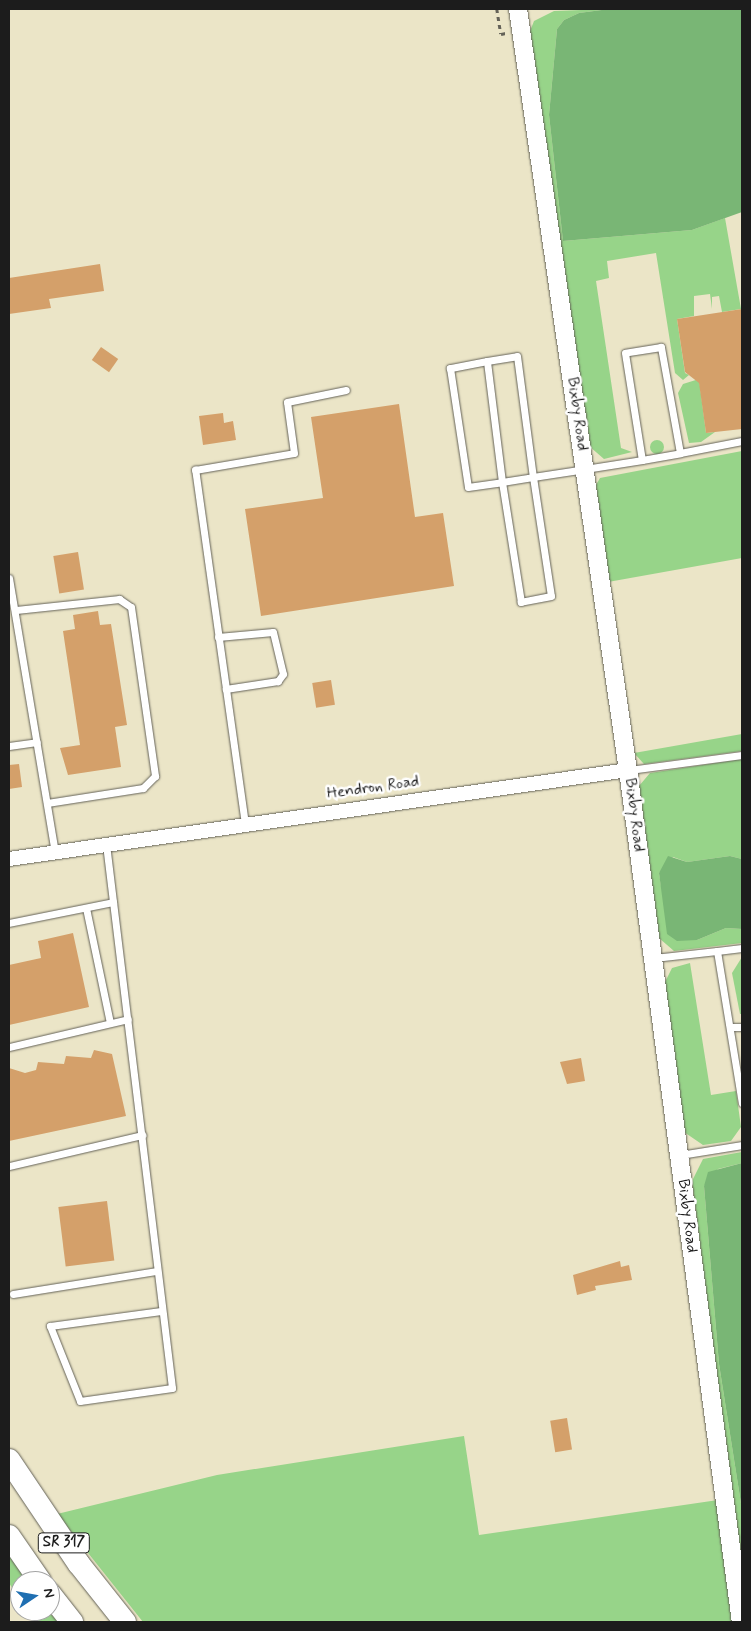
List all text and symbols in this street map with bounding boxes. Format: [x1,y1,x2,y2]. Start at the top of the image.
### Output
street label: Bixby Road [562,376,592,452]
street label: Hendron Road [326,772,420,804]
street label: Bixby Road [620,777,648,853]
street label: Bixby Road [673,1178,701,1254]
road number: SR 317 [38,1530,90,1556]
north arrow [10,1571,60,1621]
text: N [39,1587,58,1600]

